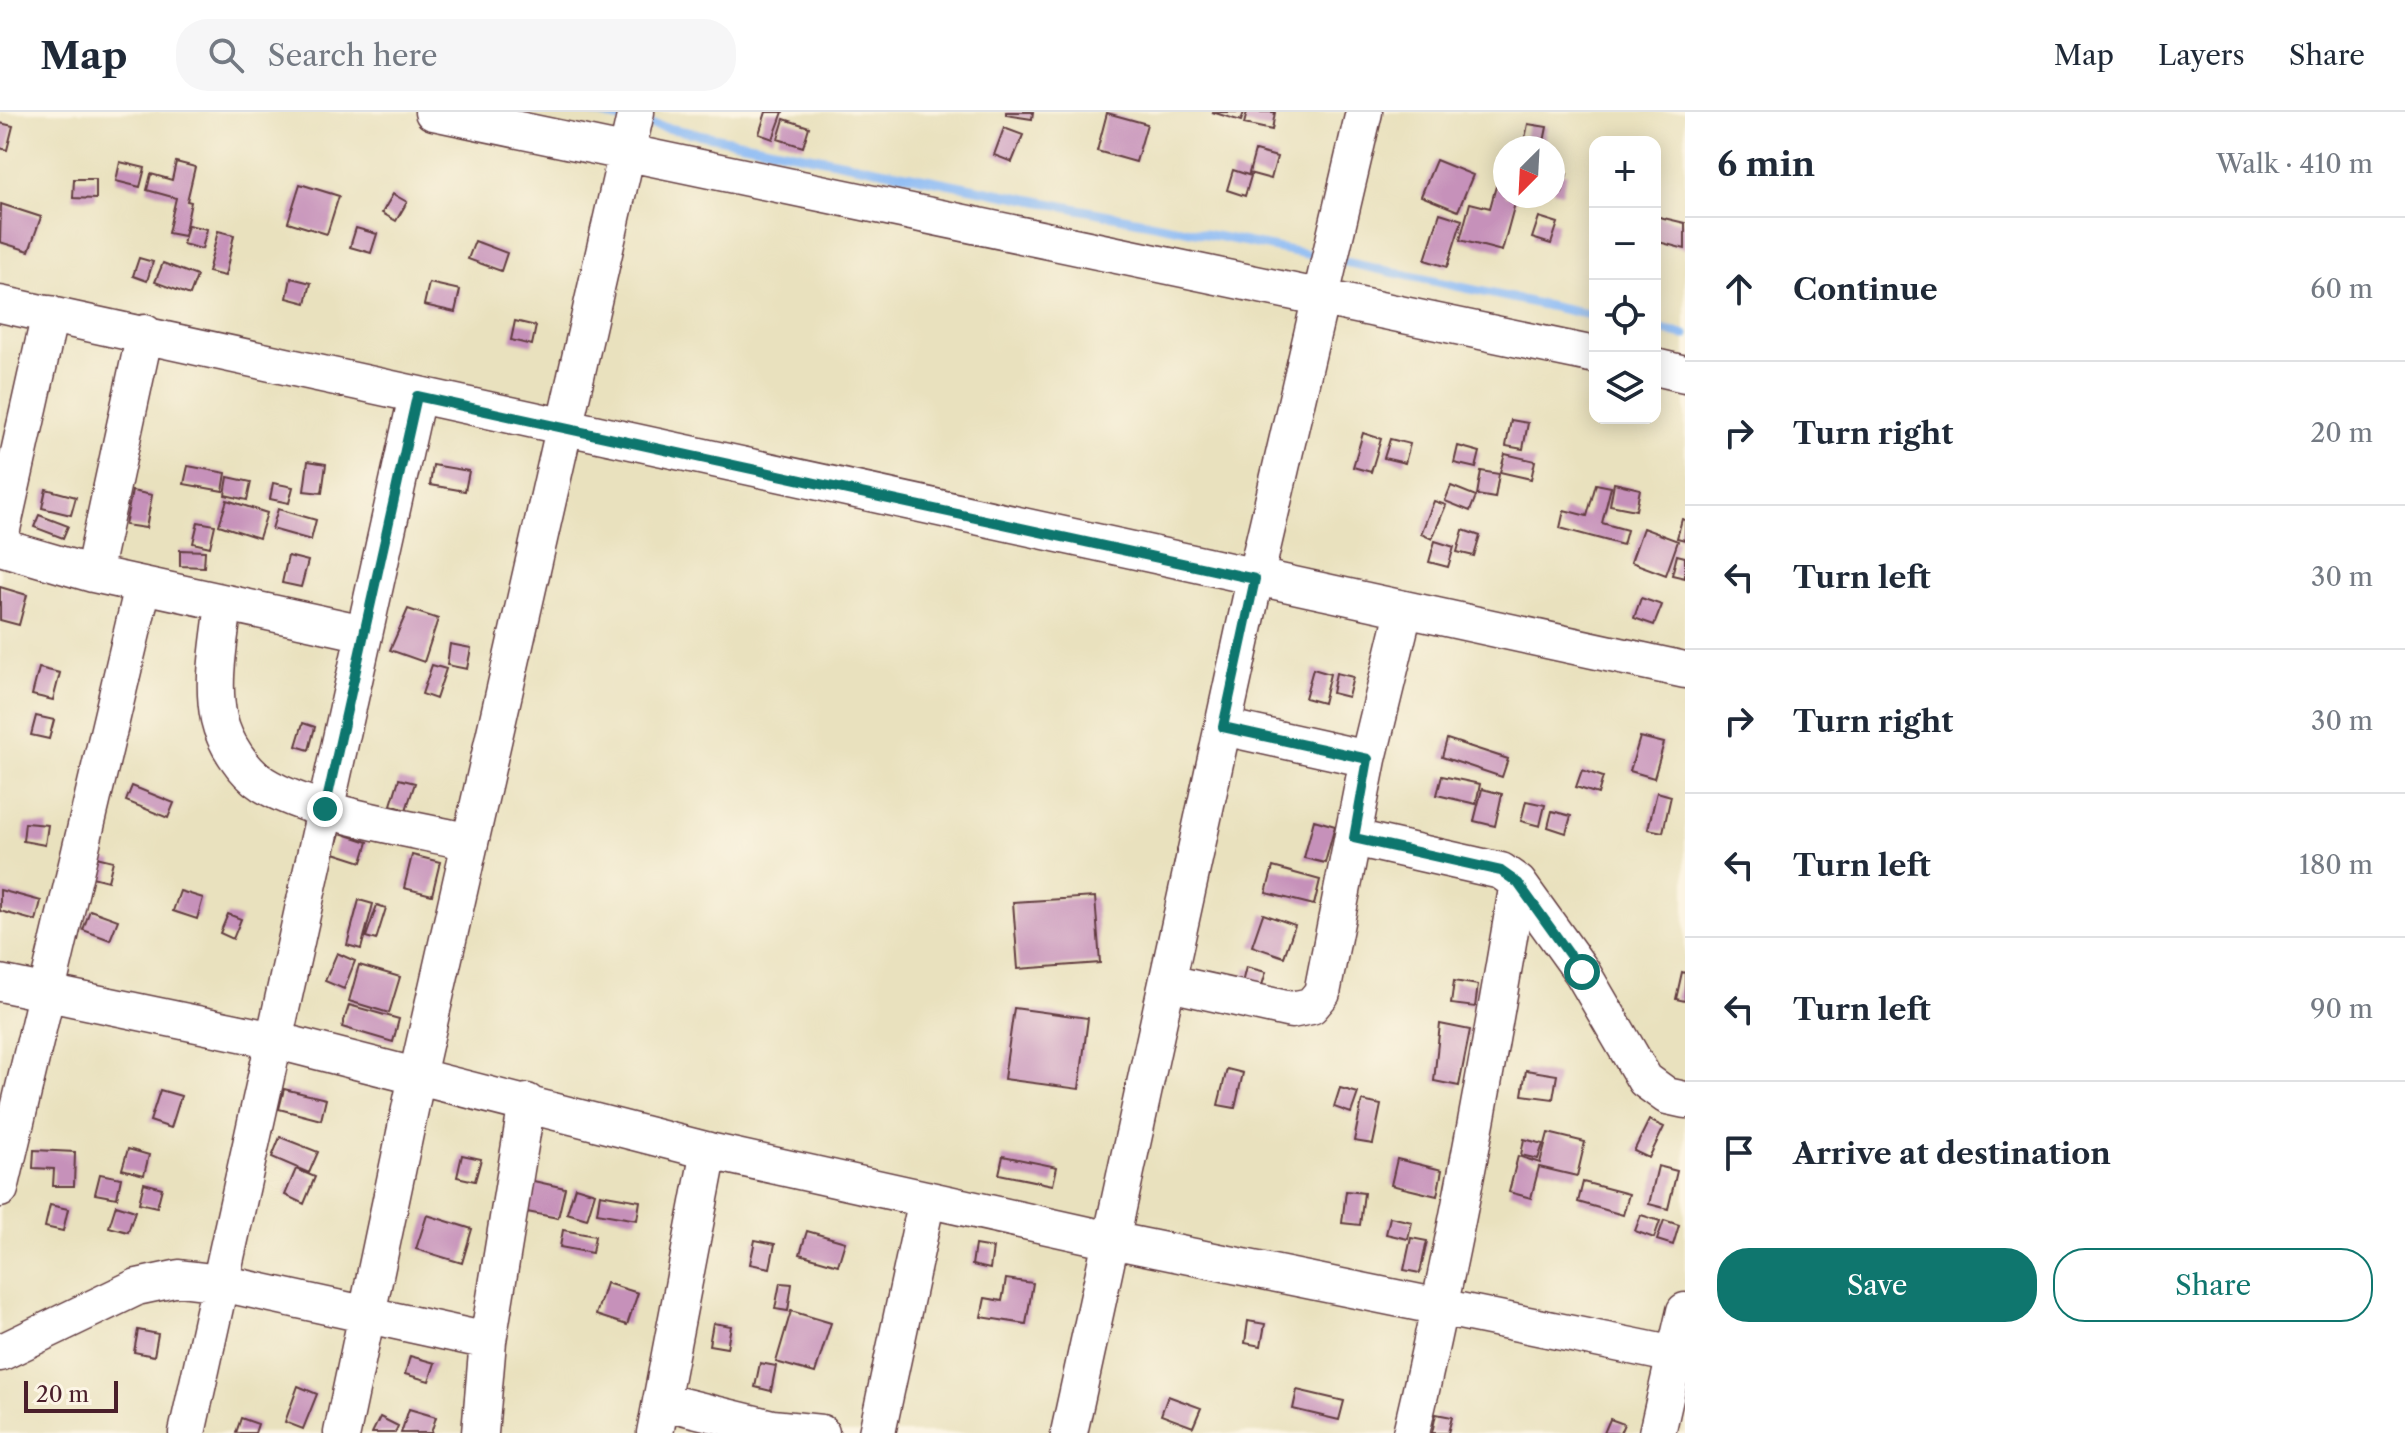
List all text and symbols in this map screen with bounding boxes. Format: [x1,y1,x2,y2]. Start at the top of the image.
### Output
search box [176,19,736,91]
text: Map [40,32,128,79]
icon: search [204,33,248,77]
text: Search here [268,37,438,74]
text: Map [2054,38,2114,72]
text: Layers [2158,38,2245,72]
text: Share [2289,38,2365,72]
north arrow [1493,136,1565,208]
map controls [1589,136,1661,424]
button: + [1589,136,1661,208]
text: 6 min [1717,143,1815,185]
text: Walk · 410 m [2216,148,2373,180]
button: − [1589,208,1661,280]
icon: ahead [1717,267,1761,311]
text: Continue [1793,271,1938,308]
text: 60 m [2310,273,2373,305]
button: locate [1589,280,1661,352]
button: layers [1589,352,1661,424]
icon: right [1717,411,1761,455]
text: Turn right [1793,415,1953,452]
text: 20 m [2310,417,2373,449]
icon: left [1717,555,1761,599]
text: Turn left [1793,559,1930,596]
text: 30 m [2311,561,2373,593]
icon: right [1717,699,1761,743]
text: Turn right [1793,703,1953,740]
text: 30 m [2311,705,2373,737]
route end [307,791,343,827]
icon: left [1717,843,1761,887]
text: Turn left [1793,847,1930,884]
text: 180 m [2299,849,2373,881]
route start [1564,954,1600,990]
icon: left [1717,987,1761,1031]
text: Turn left [1793,991,1930,1028]
text: 90 m [2310,993,2373,1025]
icon: arrive [1717,1131,1761,1175]
text: Arrive at destination [1793,1135,2111,1172]
button: Save [1717,1248,2037,1322]
button: Share [2053,1248,2373,1322]
scale bar [24,1377,118,1413]
text: 20 m [36,1381,89,1408]

